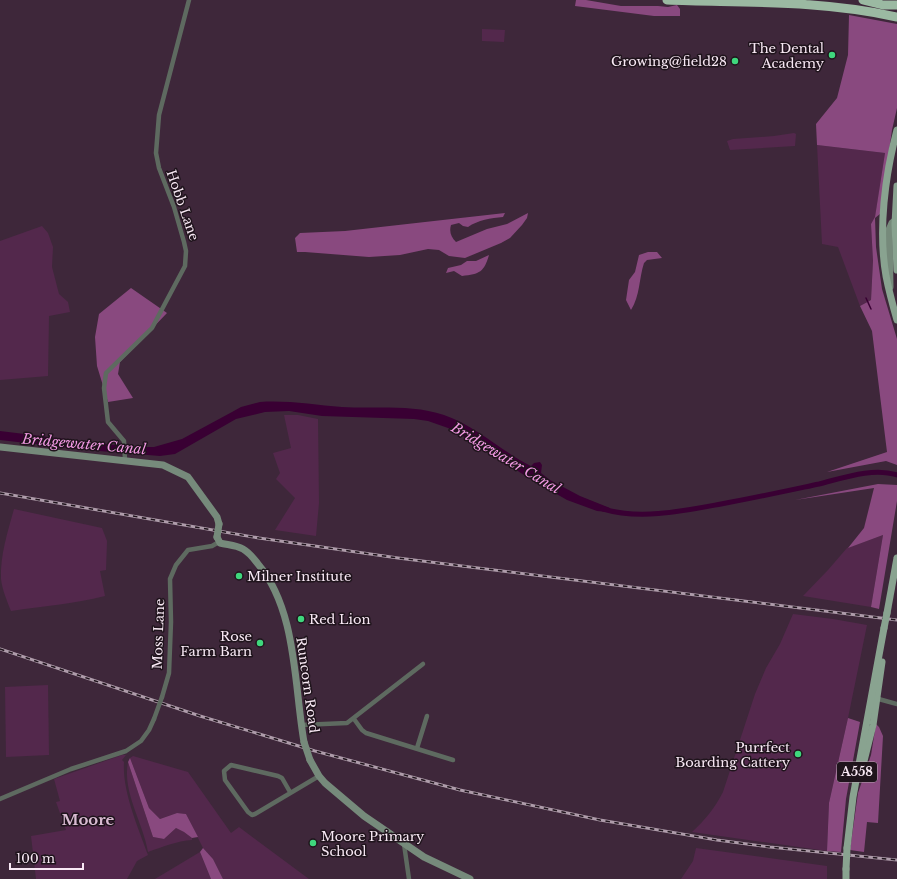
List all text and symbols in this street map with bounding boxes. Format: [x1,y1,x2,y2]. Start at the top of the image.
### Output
place label: The Dental Academy [749,40,825,72]
marker: The Dental Academy [827,50,837,60]
place label: Growing@field28 [611,53,727,70]
marker: Growing@field28 [730,56,740,66]
street label: Hobb Lane [162,167,203,243]
water label: Bridgewater Canal [447,418,564,498]
water label: Bridgewater Canal [20,430,147,458]
place label: Milner Institute [247,568,351,585]
marker: Milner Institute [234,571,244,581]
street label: Moss Lane [149,598,168,670]
place label: Red Lion [309,611,370,628]
marker: Red Lion [296,614,306,624]
place label: Rose Farm Barn [180,628,252,660]
street label: Runcorn Road [292,636,323,734]
marker: Rose Farm Barn [255,638,265,648]
place label: Purrfect Boarding Cattery [675,739,791,771]
marker: Purrfect Boarding Cattery [793,749,803,759]
road number: A558 [837,762,877,782]
district label: Moore [62,810,115,829]
place label: Moore Primary School [321,828,425,860]
marker: Moore Primary School [308,838,318,848]
scale bar [10,845,83,871]
text: 100 m [16,851,55,866]

